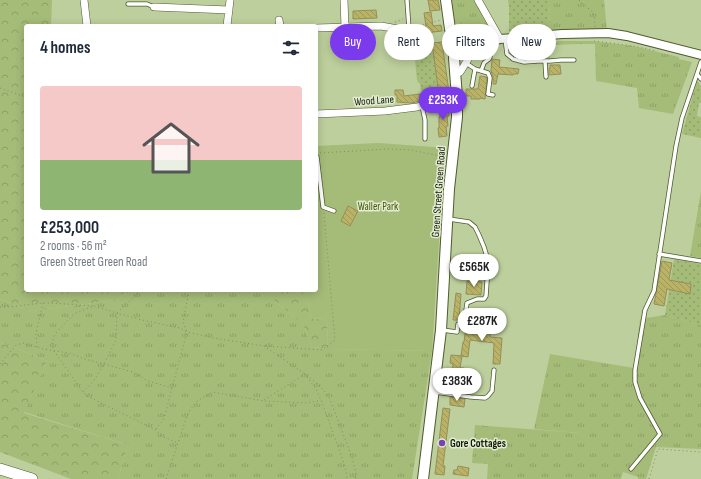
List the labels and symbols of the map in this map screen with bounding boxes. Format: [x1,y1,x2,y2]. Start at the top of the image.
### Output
pin: £253K [415,87,471,121]
street label: Wood Lane [354,93,394,108]
street label: Green Street Green Road [429,146,448,238]
park label: Waller Park [358,200,399,213]
pin: £565K [446,254,502,288]
pin: £287K [454,308,510,342]
pin: £383K [429,368,485,402]
place label: Gore Cottages [450,437,506,450]
marker: Gore Cottages [437,438,447,448]

